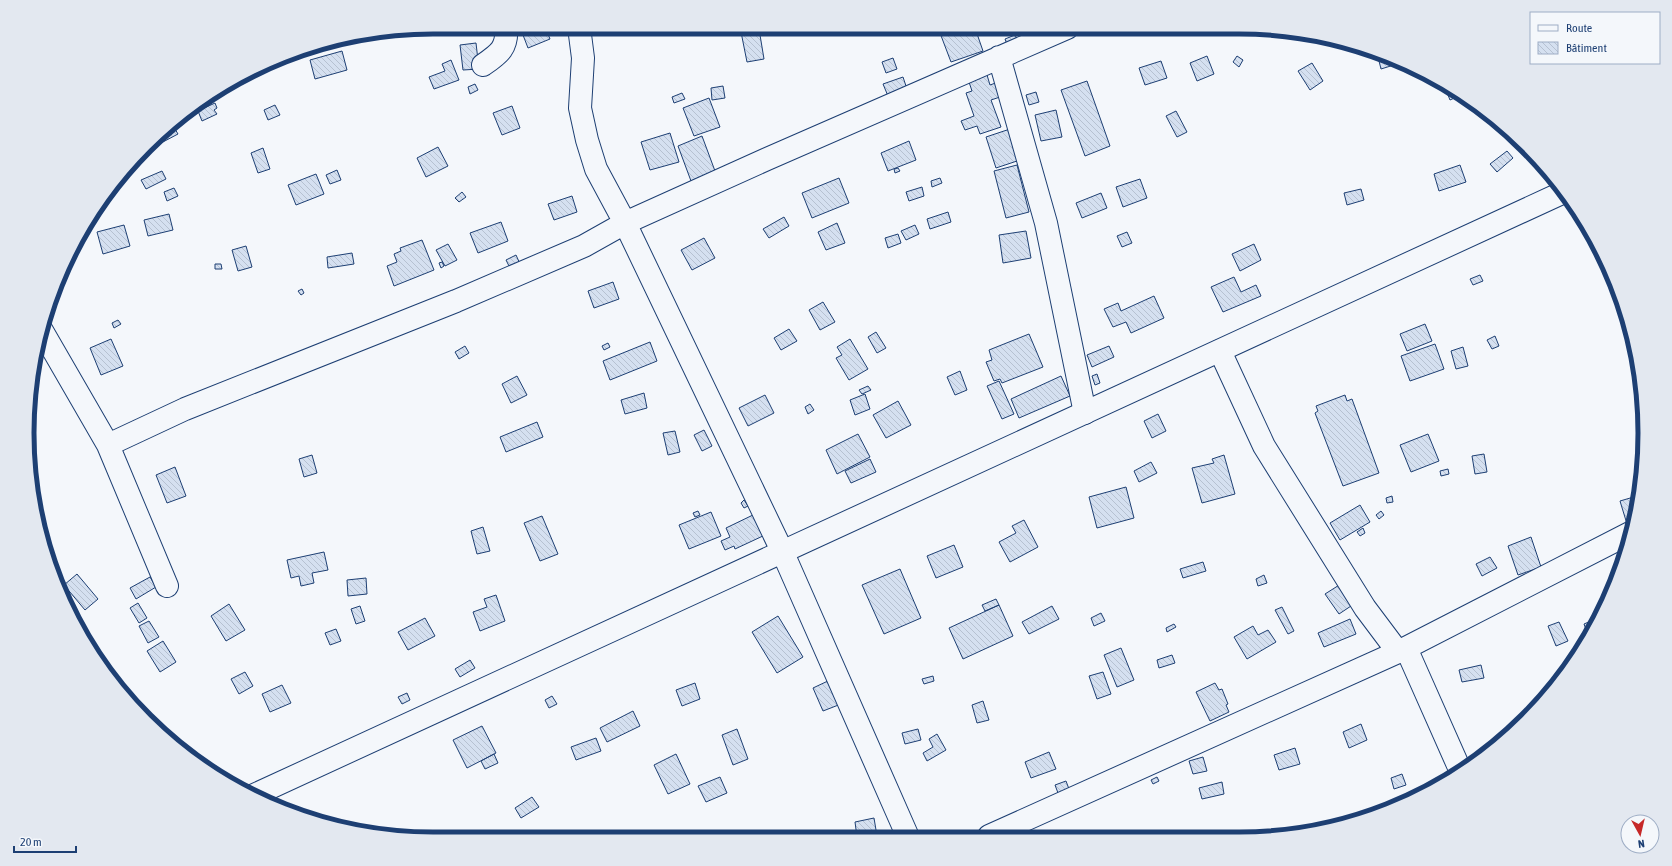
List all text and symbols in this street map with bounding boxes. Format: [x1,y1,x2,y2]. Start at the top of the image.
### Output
legend [1530,12,1660,64]
text: Route [1566,21,1592,35]
text: Bâtiment [1566,41,1607,55]
north arrow [1620,814,1660,854]
scale bar [14,828,76,854]
text: 20 m [20,835,42,849]
text: N [1637,838,1645,850]

